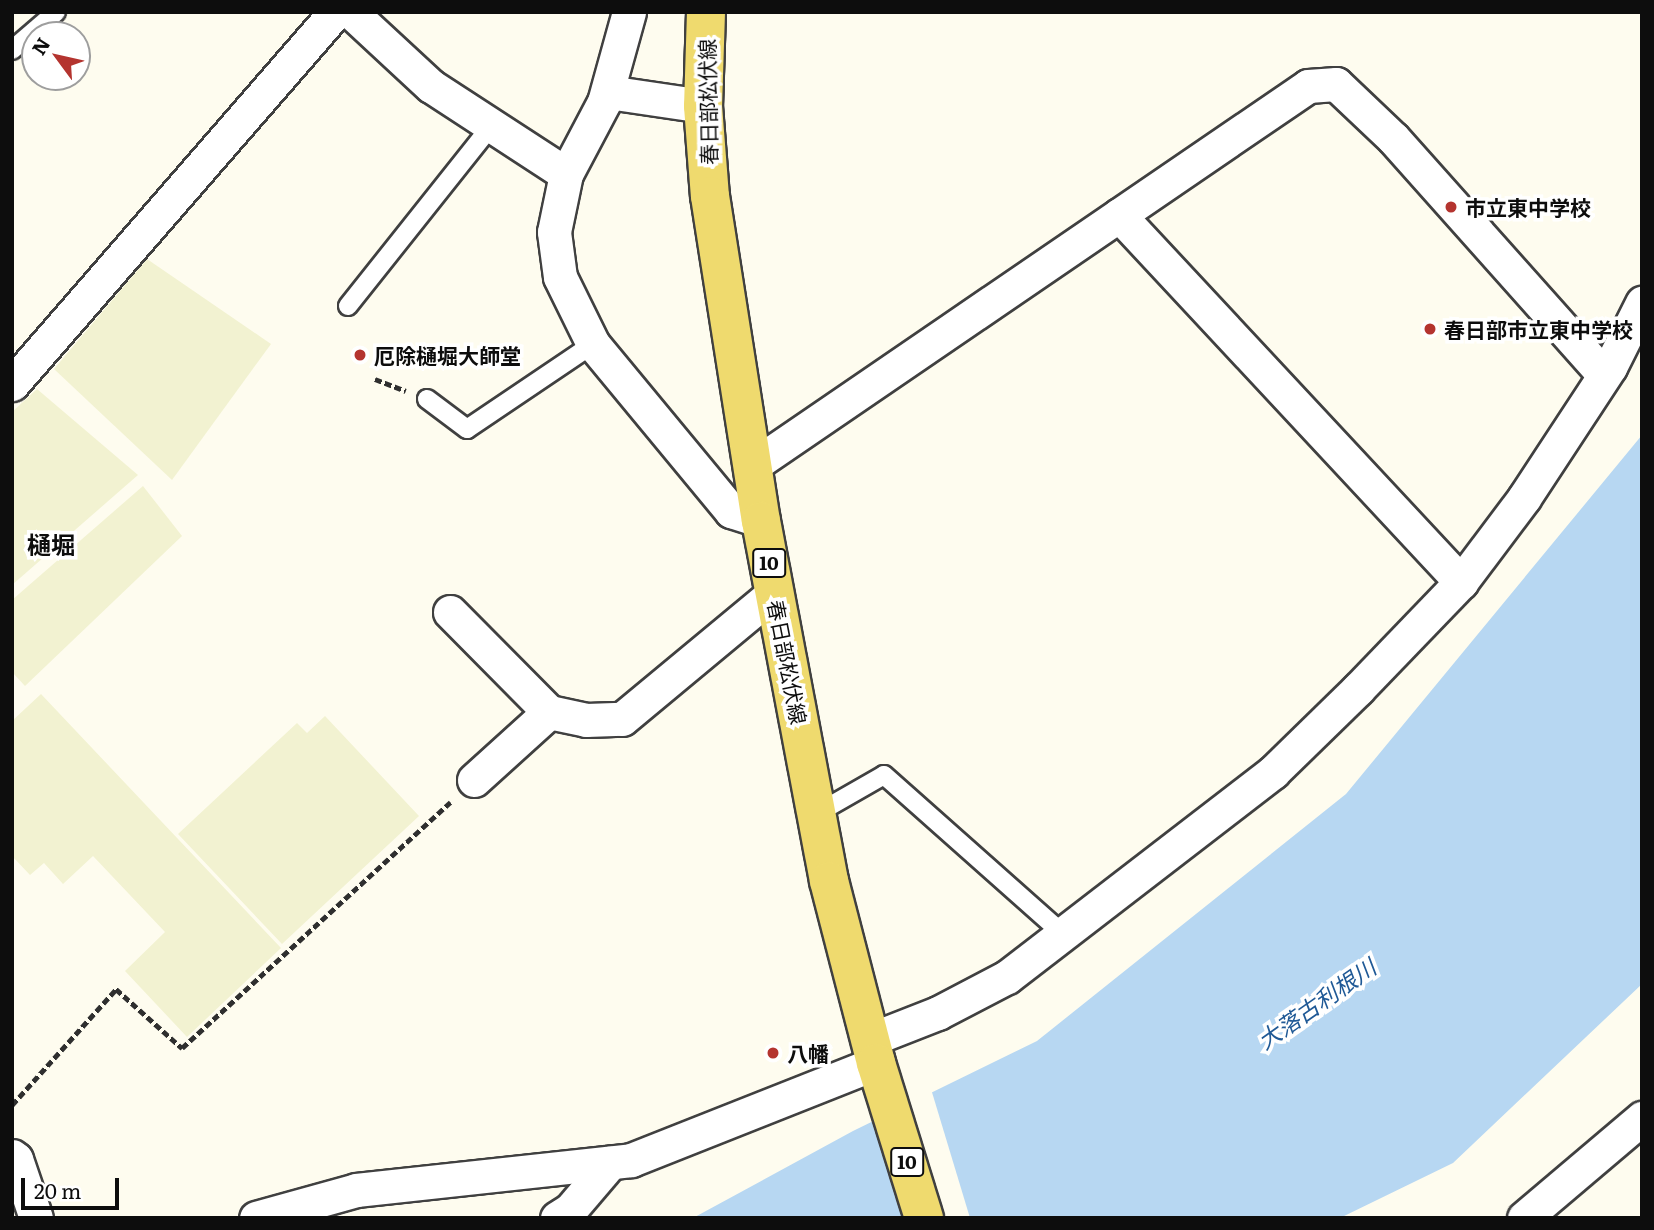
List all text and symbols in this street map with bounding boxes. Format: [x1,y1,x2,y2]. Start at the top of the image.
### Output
north arrow [21,21,91,91]
text: N [24,31,56,60]
street label: 春日部松伏線 [693,39,721,165]
place label: 市立東中学校 [1465,194,1591,220]
marker: 市立東中学校 [1443,199,1459,215]
place label: 春日部市立東中学校 [1444,316,1633,342]
marker: 春日部市立東中学校 [1422,321,1438,337]
place label: 厄除樋堀大師堂 [374,342,521,368]
marker: 厄除樋堀大師堂 [352,347,368,363]
district label: 樋堀 [27,530,75,558]
road number: 10 [752,548,786,578]
street label: 春日部松伏線 [764,598,812,726]
water label: 大落古利根川 [1252,952,1380,1054]
place label: 八幡 [787,1040,829,1066]
marker: 八幡 [765,1045,781,1061]
road number: 10 [890,1146,925,1178]
scale bar [24,1164,122,1208]
text: 20 m [34,1174,81,1205]

